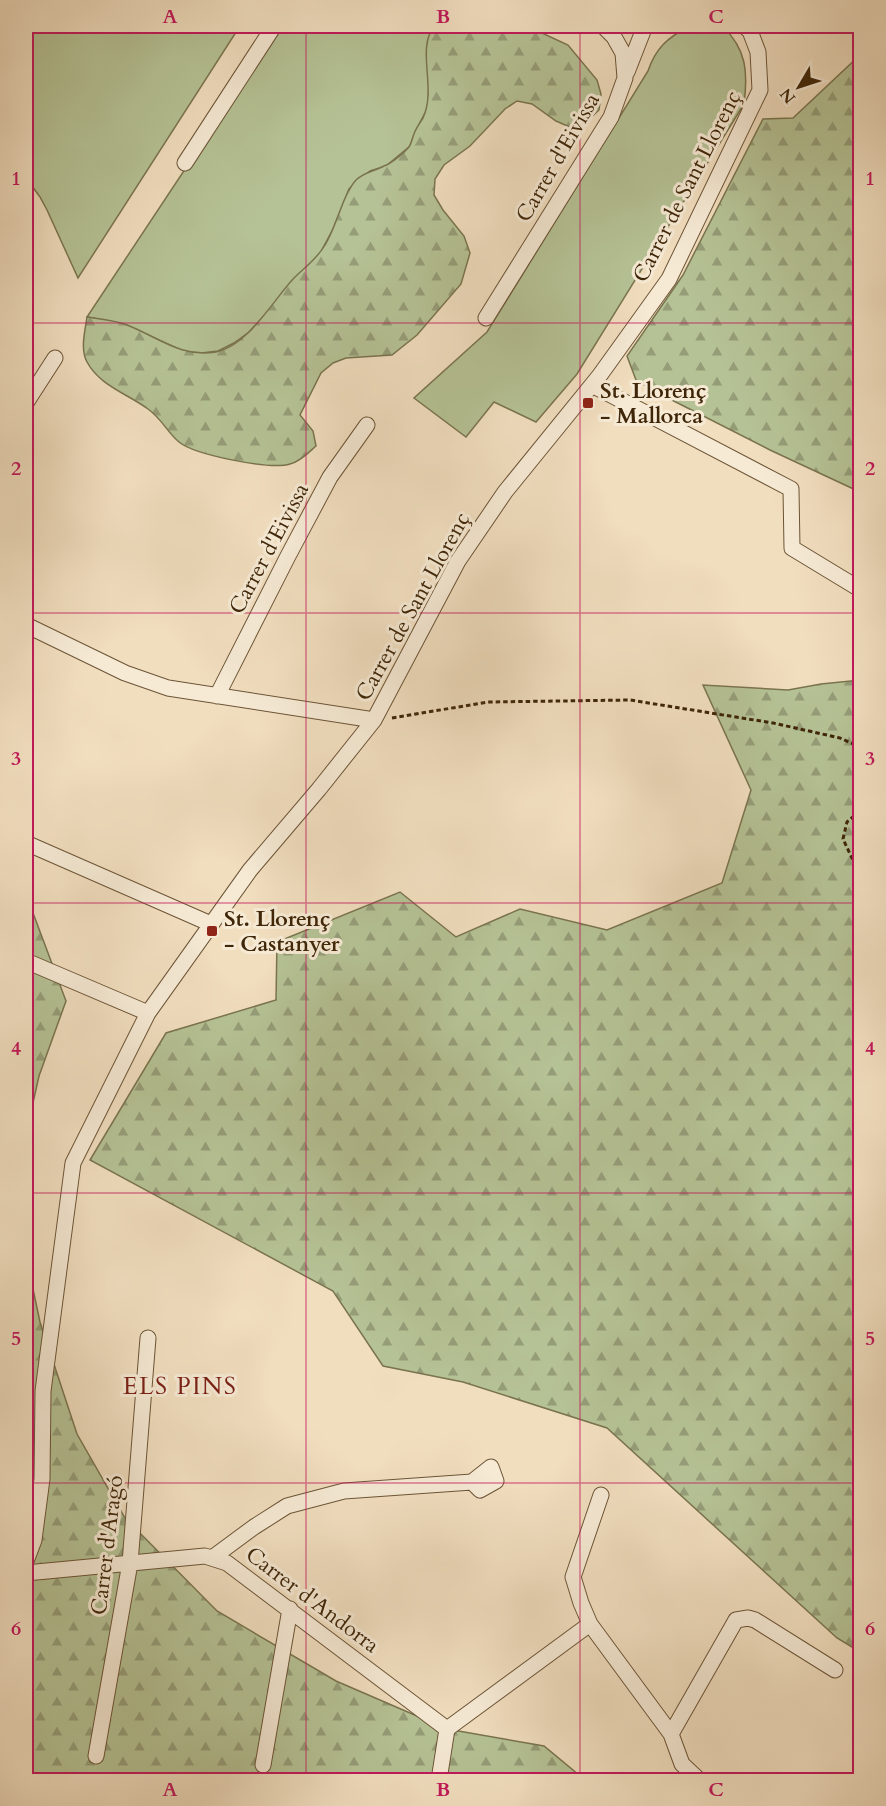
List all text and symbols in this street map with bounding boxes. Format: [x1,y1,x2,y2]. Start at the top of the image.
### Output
text: A [162,3,178,30]
text: B [436,3,450,30]
text: C [708,3,724,30]
north arrow [769,57,829,117]
text: N [775,83,801,108]
street label: Carrer de Sant Llorenç [626,86,748,287]
street label: Carrer d'Eivissa [509,87,607,227]
text: 1 [11,165,21,192]
text: 1 [865,165,875,192]
place label: St. Llorenç - Mallorca [600,376,707,431]
marker: St. Llorenç - Mallorca [581,396,595,410]
text: 2 [11,455,21,482]
text: 2 [865,455,875,482]
street label: Carrer d'Eivissa [222,477,316,619]
street label: Carrer de Sant Llorenç [349,507,477,706]
text: 3 [11,745,21,772]
text: 3 [865,745,875,772]
place label: St. Llorenç - Castanyer [224,904,340,959]
marker: St. Llorenç - Castanyer [205,924,219,938]
text: 4 [11,1035,21,1062]
text: 4 [865,1035,875,1062]
text: 5 [11,1325,21,1352]
text: 5 [865,1325,875,1352]
district label: ELS PINS [123,1370,237,1403]
street label: Carrer d'Aragó [84,1474,130,1617]
street label: Carrer d'Andorra [239,1540,386,1660]
text: 6 [11,1615,21,1642]
text: 6 [865,1615,875,1642]
text: A [162,1776,178,1803]
text: B [436,1776,450,1803]
text: C [708,1776,724,1803]

